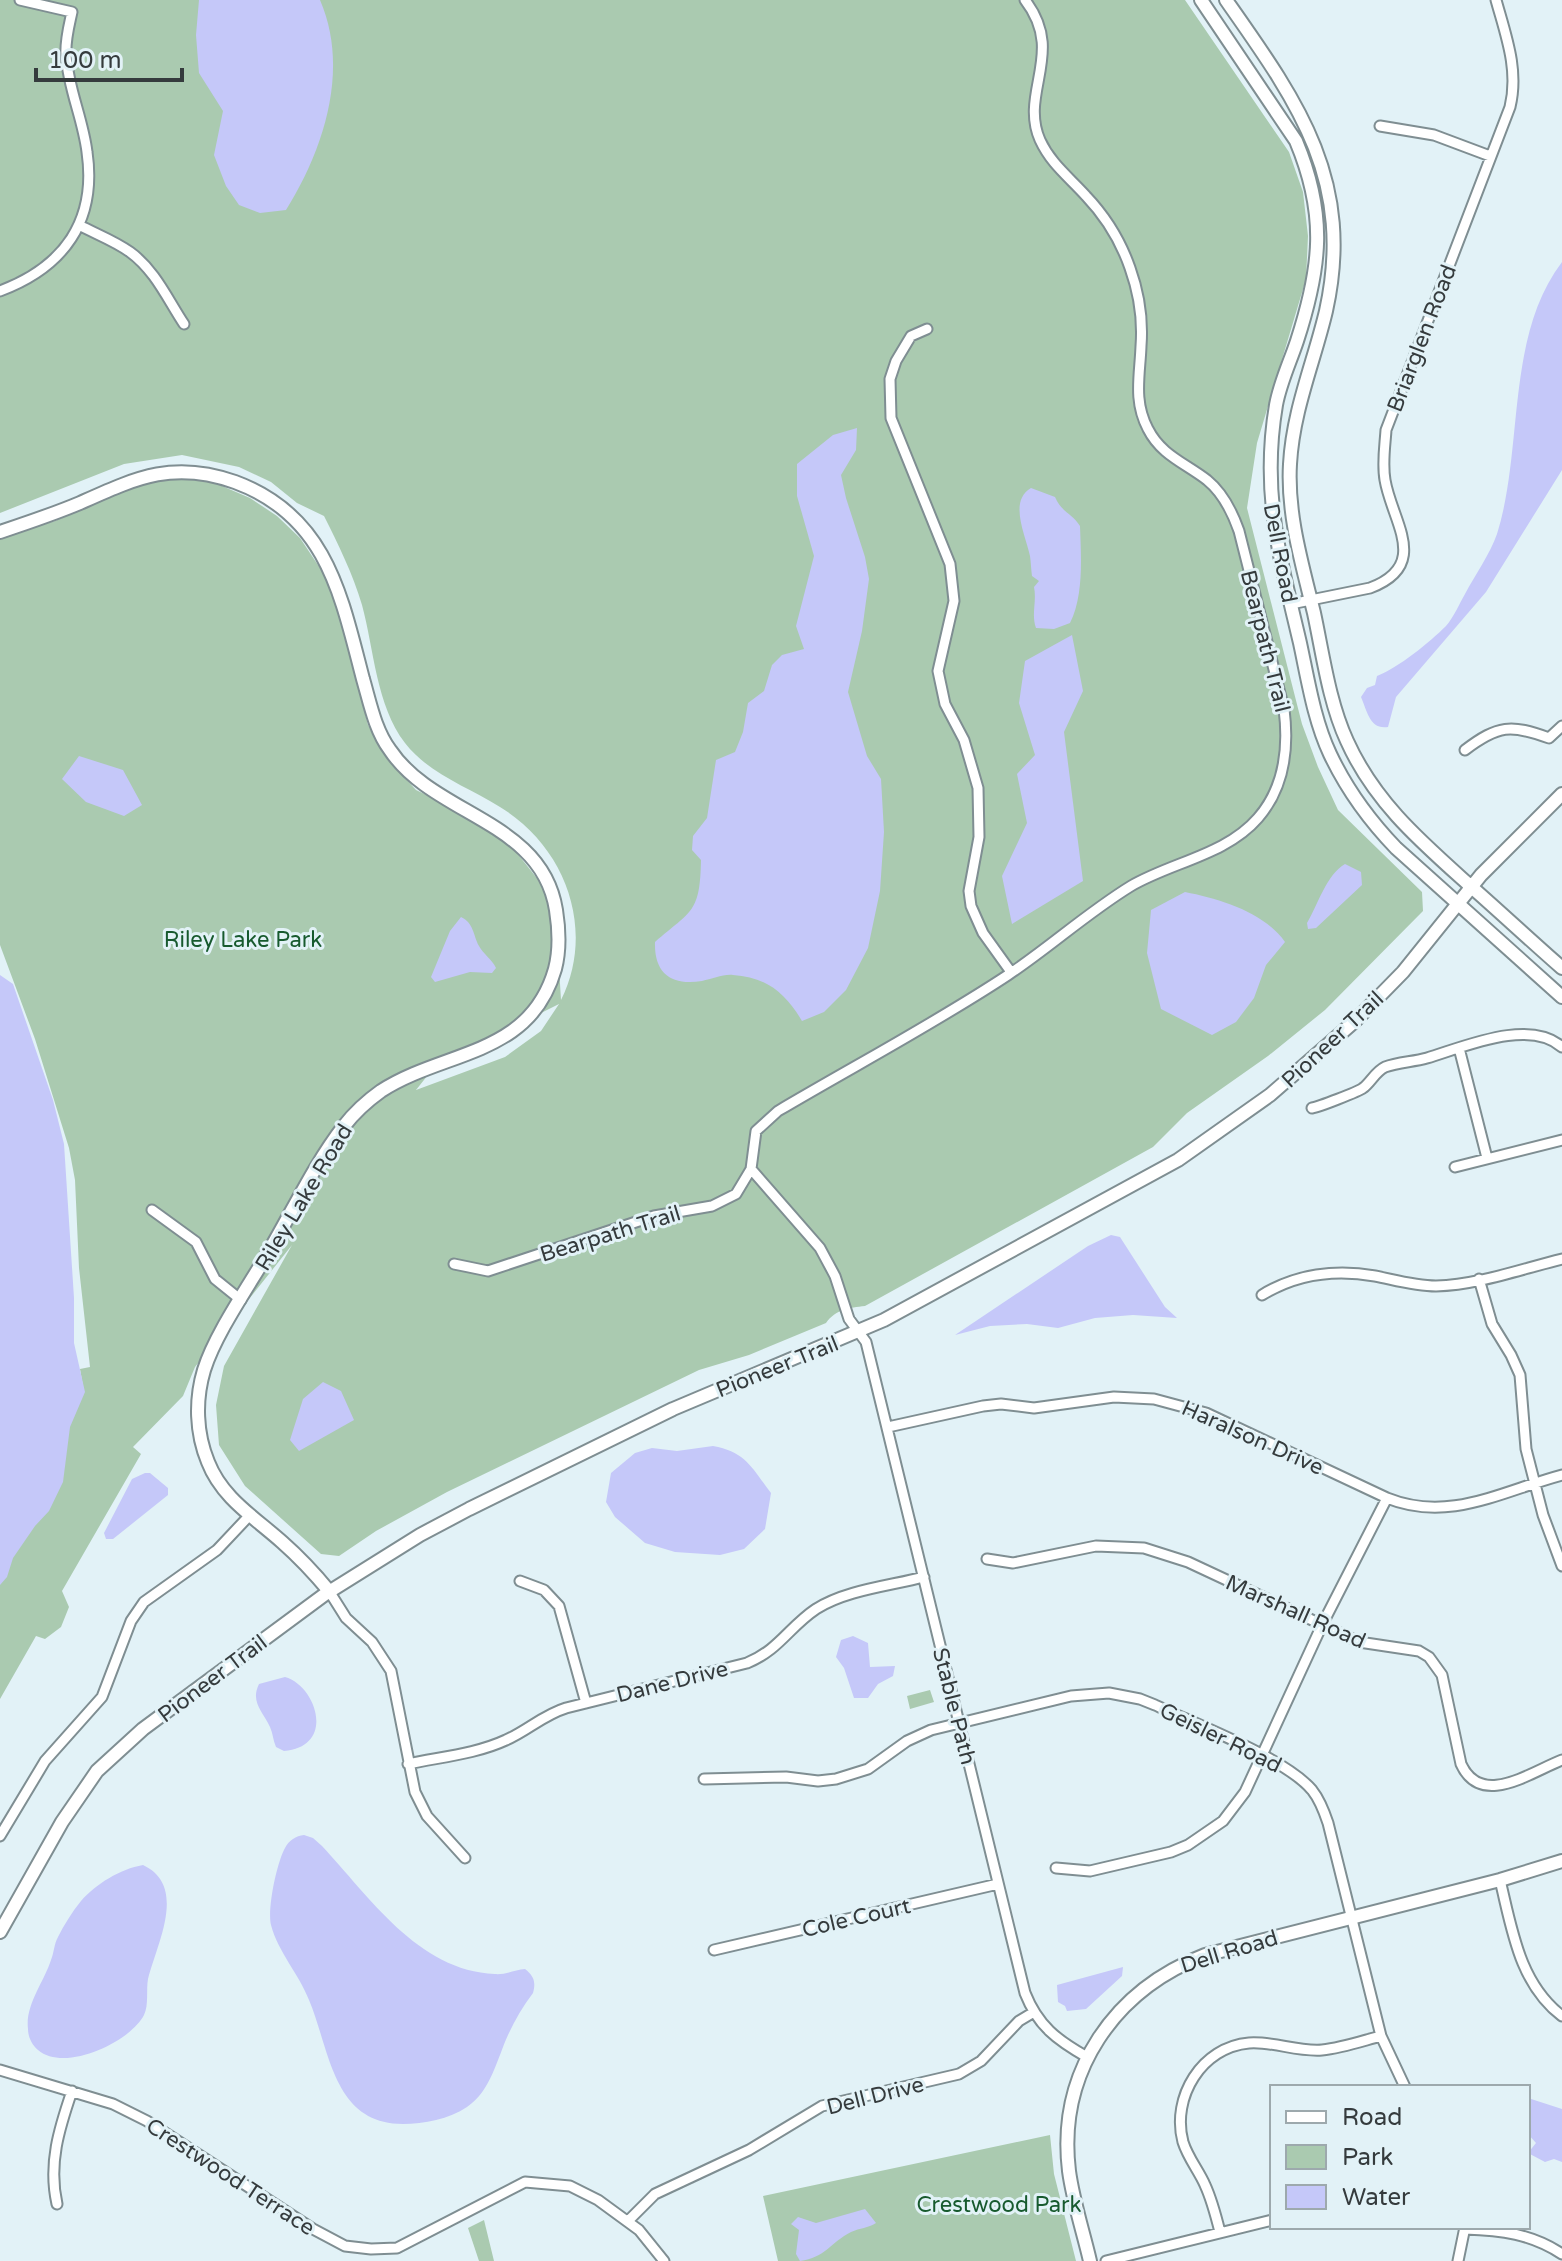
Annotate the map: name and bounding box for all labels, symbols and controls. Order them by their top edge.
scale bar [36,32,182,82]
text: 100 m [48,46,122,75]
street label: Briarglen Road [1382,261,1462,416]
street label: Dell Road [1258,501,1302,605]
street label: Bearpath Trail [1235,567,1295,715]
park label: Riley Lake Park [164,927,322,953]
street label: Pioneer Trail [1276,986,1389,1093]
street label: Riley Lake Road [250,1119,358,1276]
street label: Bearpath Trail [537,1200,684,1268]
street label: Pioneer Trail [712,1331,842,1403]
street label: Haralson Drive [1178,1395,1328,1481]
street label: Marshall Road [1222,1569,1370,1654]
street label: Pioneer Trail [153,1629,272,1728]
street label: Stable Path [927,1645,981,1767]
street label: Dane Drive [614,1656,731,1708]
street label: Geisler Road [1155,1697,1286,1779]
street label: Cole Court [799,1893,913,1943]
street label: Dell Road [1177,1925,1281,1979]
street label: Dell Drive [824,2071,927,2121]
legend [1270,2085,1530,2229]
text: Road [1342,2103,1402,2132]
street label: Crestwood Terrace [141,2113,320,2241]
text: Park [1342,2143,1393,2172]
text: Water [1342,2183,1411,2212]
park label: Crestwood Park [916,2192,1082,2218]

